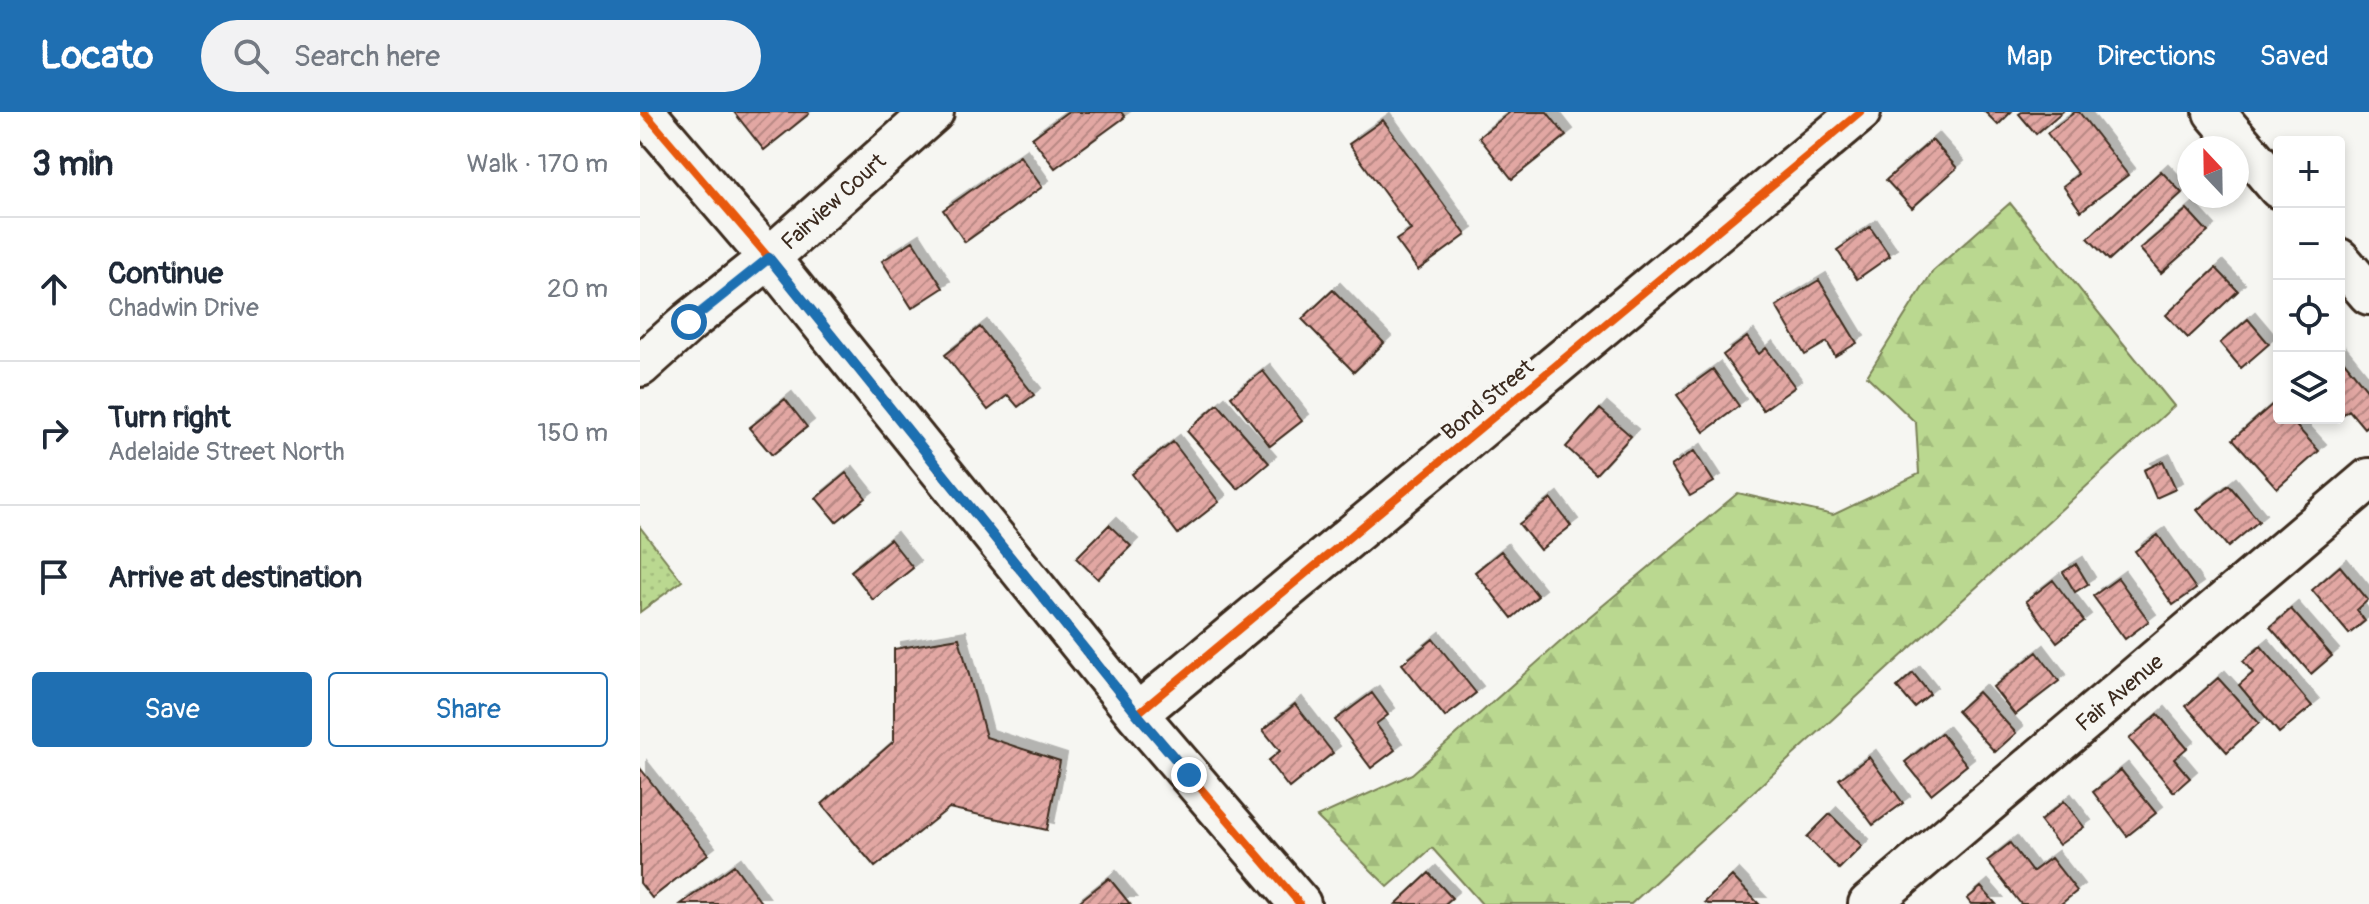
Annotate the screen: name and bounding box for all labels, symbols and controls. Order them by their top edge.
search box [201,20,761,92]
text: Locato [40,32,153,80]
icon: search [229,34,273,78]
text: Search here [293,38,440,75]
text: Map [2006,39,2053,74]
text: Directions [2097,39,2216,74]
text: Saved [2260,39,2329,74]
north arrow [2177,136,2249,208]
map controls [2273,136,2345,424]
button: + [2273,136,2345,208]
text: 3 min [32,143,114,186]
street label: Fairview Court [775,147,892,256]
text: Walk · 170 m [467,148,608,180]
button: − [2273,208,2345,280]
text: Continue [108,255,223,292]
icon: ahead [32,267,76,311]
text: 20 m [547,273,608,305]
button: locate [2273,280,2345,352]
text: Chadwin Drive [108,292,259,324]
route start [671,304,707,340]
button: layers [2273,352,2345,424]
street label: Bond Street [1436,353,1540,446]
text: Turn right [108,399,231,436]
icon: right [32,411,76,455]
text: 150 m [537,417,608,449]
text: Adelaide Street North [108,436,345,468]
icon: arrive [32,555,76,599]
text: Arrive at destination [108,559,362,596]
street label: Fair Avenue [2070,648,2169,738]
button: Save [32,672,312,747]
button: Share [328,672,608,747]
route end [1171,757,1207,793]

